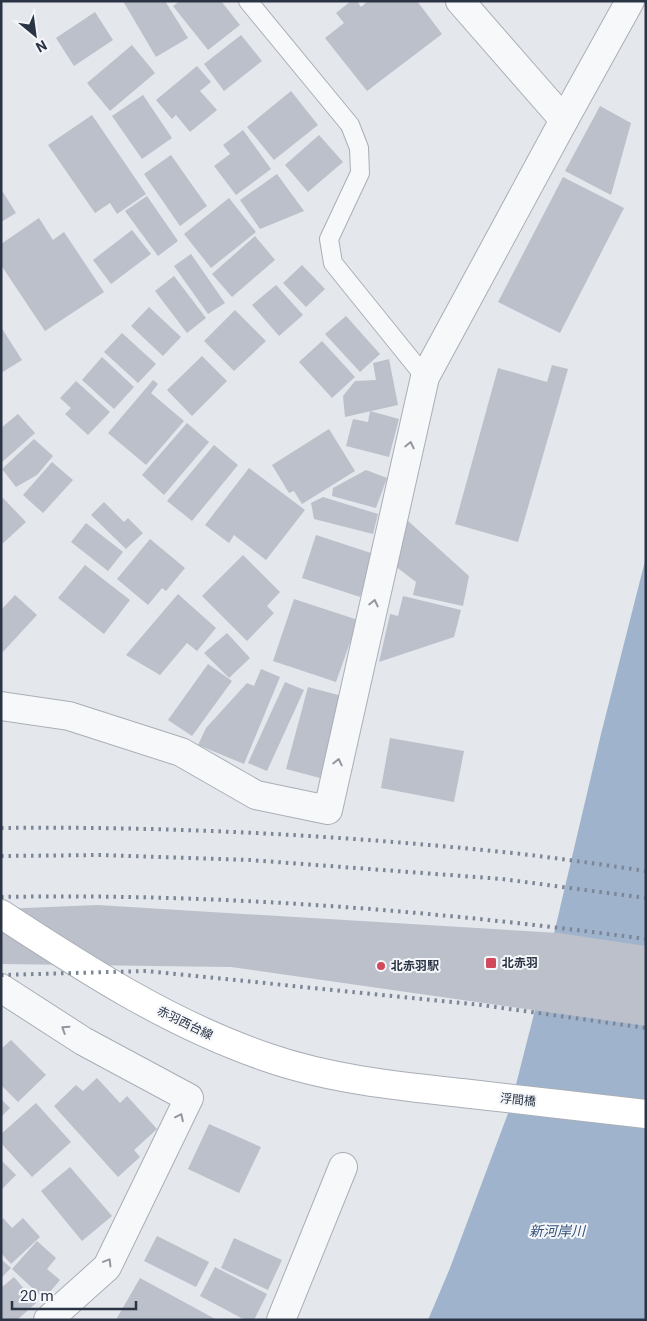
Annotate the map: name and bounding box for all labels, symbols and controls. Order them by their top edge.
north arrow [10,10,60,60]
text: N [33,37,50,56]
one-way arrow [404,440,415,449]
one-way arrow [368,599,379,608]
one-way arrow [332,758,343,766]
marker: 北赤羽 [484,956,498,970]
place label: 北赤羽 [502,956,538,970]
place label: 北赤羽駅 [391,959,439,973]
marker: 北赤羽駅 [375,960,387,972]
street label: 赤羽西台線 [155,1004,215,1042]
one-way arrow [61,1026,71,1035]
street label: 浮間橋 [499,1091,537,1109]
one-way arrow [174,1113,184,1122]
water label: 新河岸川 [529,1223,587,1239]
one-way arrow [102,1259,112,1268]
scale bar [12,1278,136,1310]
text: 20 m [20,1287,54,1305]

